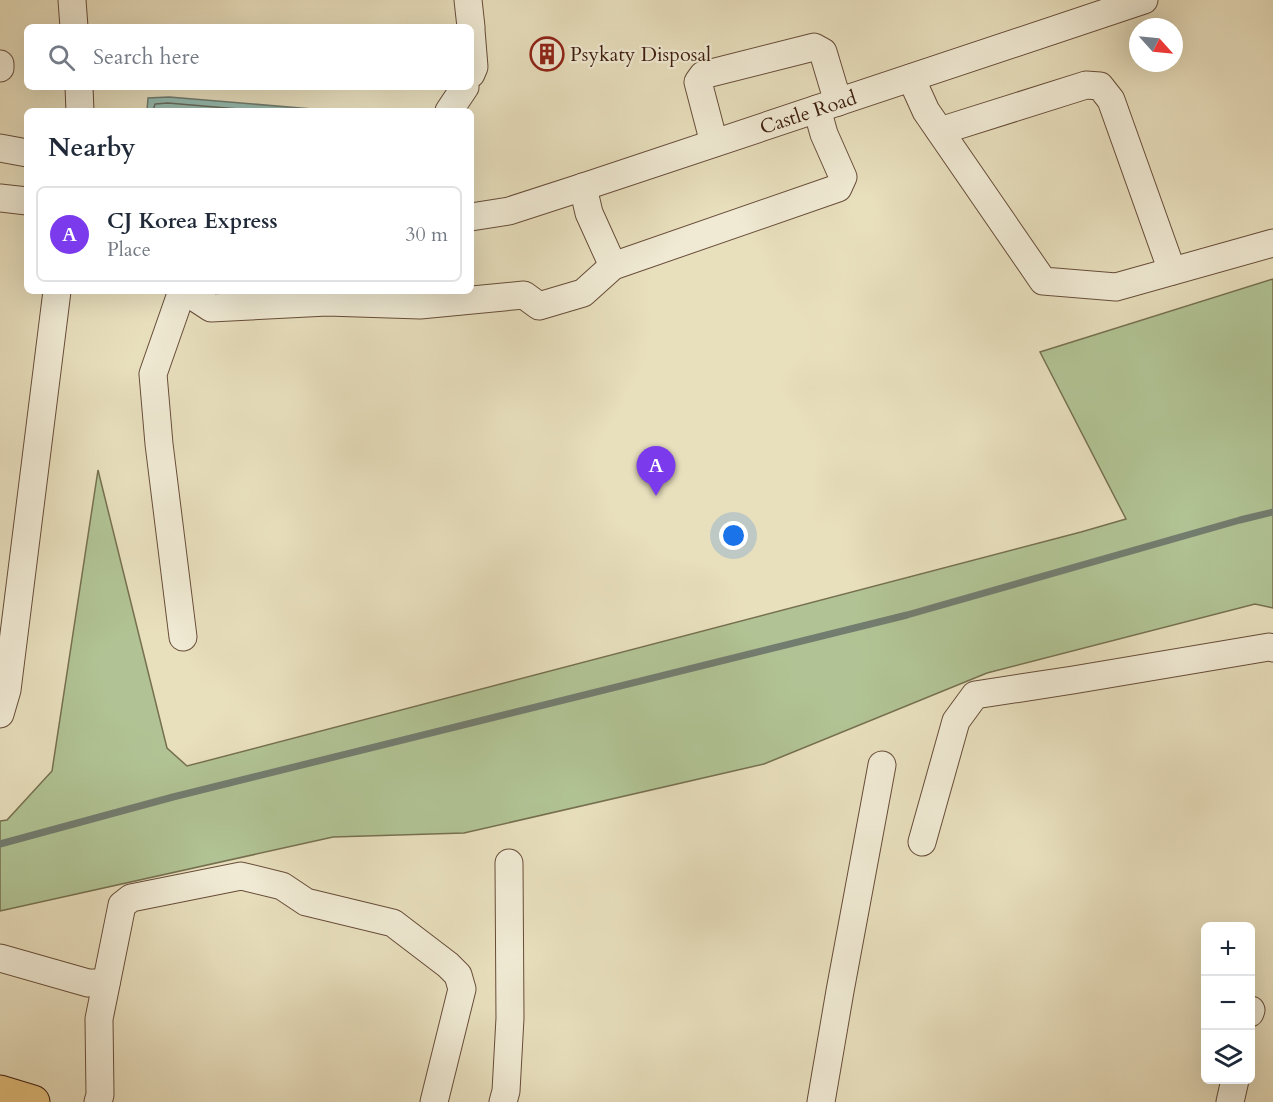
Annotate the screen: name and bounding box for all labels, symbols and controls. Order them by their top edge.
north arrow [1129,18,1183,72]
search box [24,24,474,90]
building icon: Psykaty Disposal [529,36,565,72]
icon: search [45,41,78,74]
place label: Psykaty Disposal [570,41,711,68]
text: Search here [93,42,200,72]
street label: Castle Road [756,84,860,141]
text: Nearby [48,130,136,165]
text: CJ Korea Express [107,206,278,236]
text: A [62,221,77,248]
text: 30 m [405,221,448,248]
text: Place [107,236,151,263]
pin: A [636,446,676,496]
your location [719,521,748,550]
map controls [1201,922,1255,1084]
button: + [1201,922,1255,976]
button: − [1201,976,1255,1030]
button: layers [1201,1030,1255,1084]

